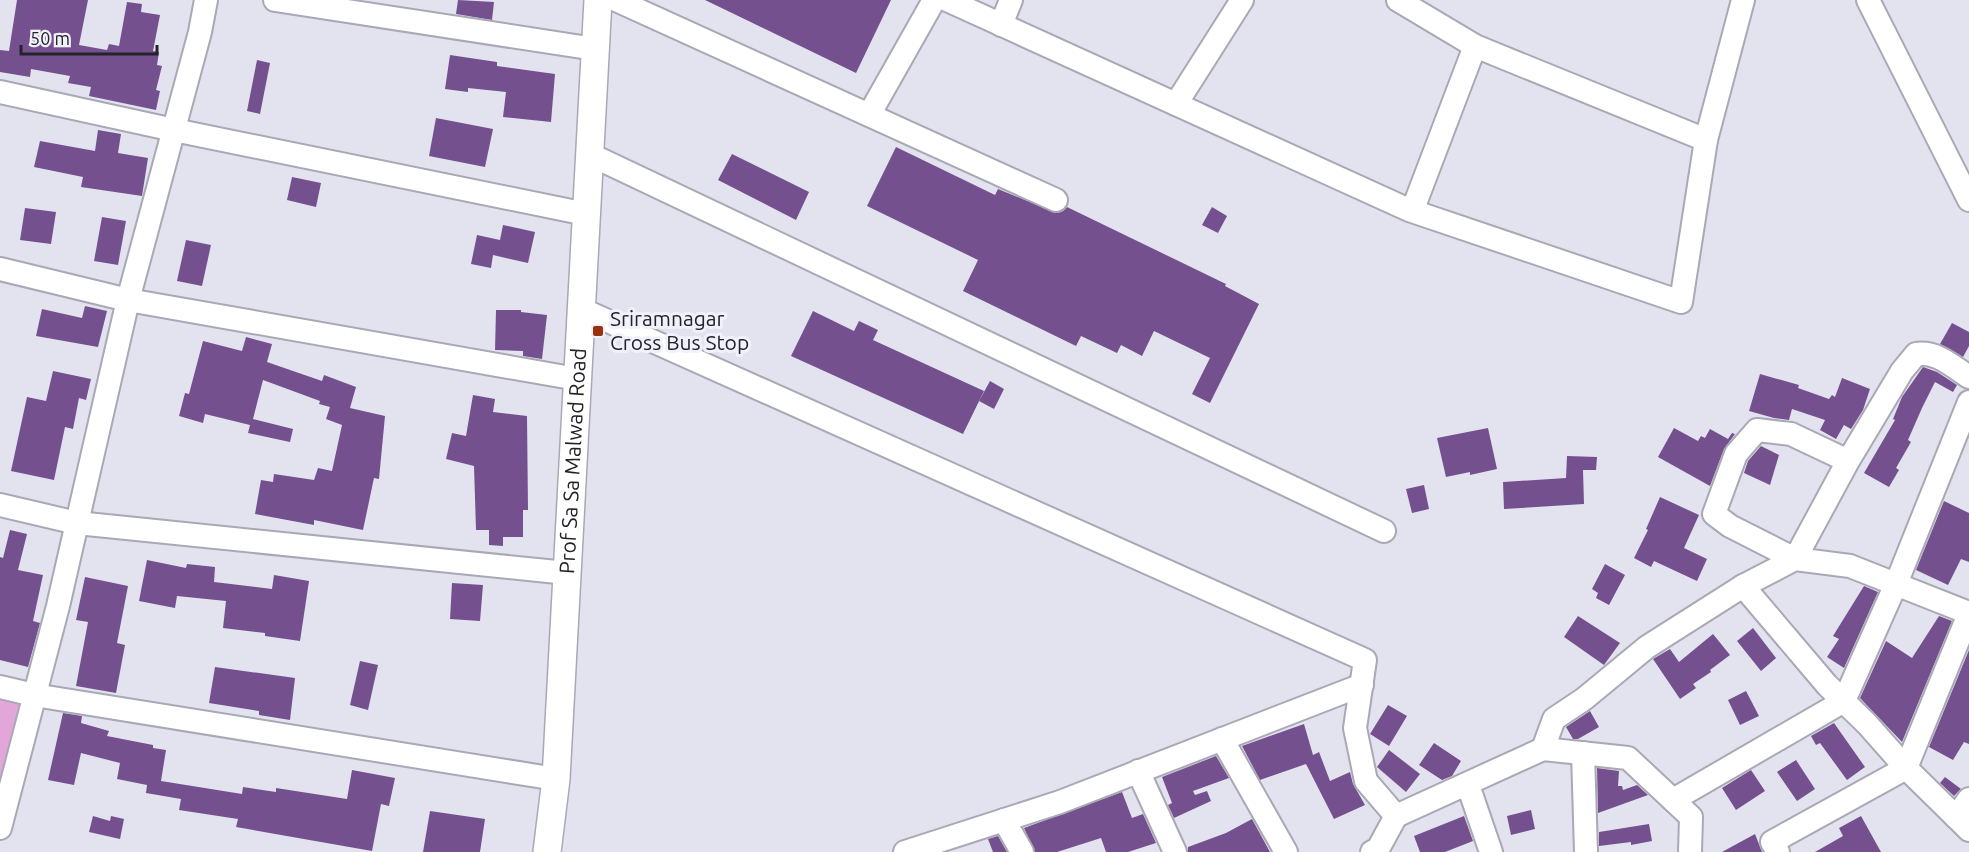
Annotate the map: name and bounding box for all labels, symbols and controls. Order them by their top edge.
scale bar [21,18,158,56]
text: 50 m [30,28,70,48]
place label: Sriramnagar Cross Bus Stop [610,306,749,354]
marker: Sriramnagar Cross Bus Stop [591,324,605,338]
street label: Prof Sa Sa Malwad Road [554,347,590,574]

